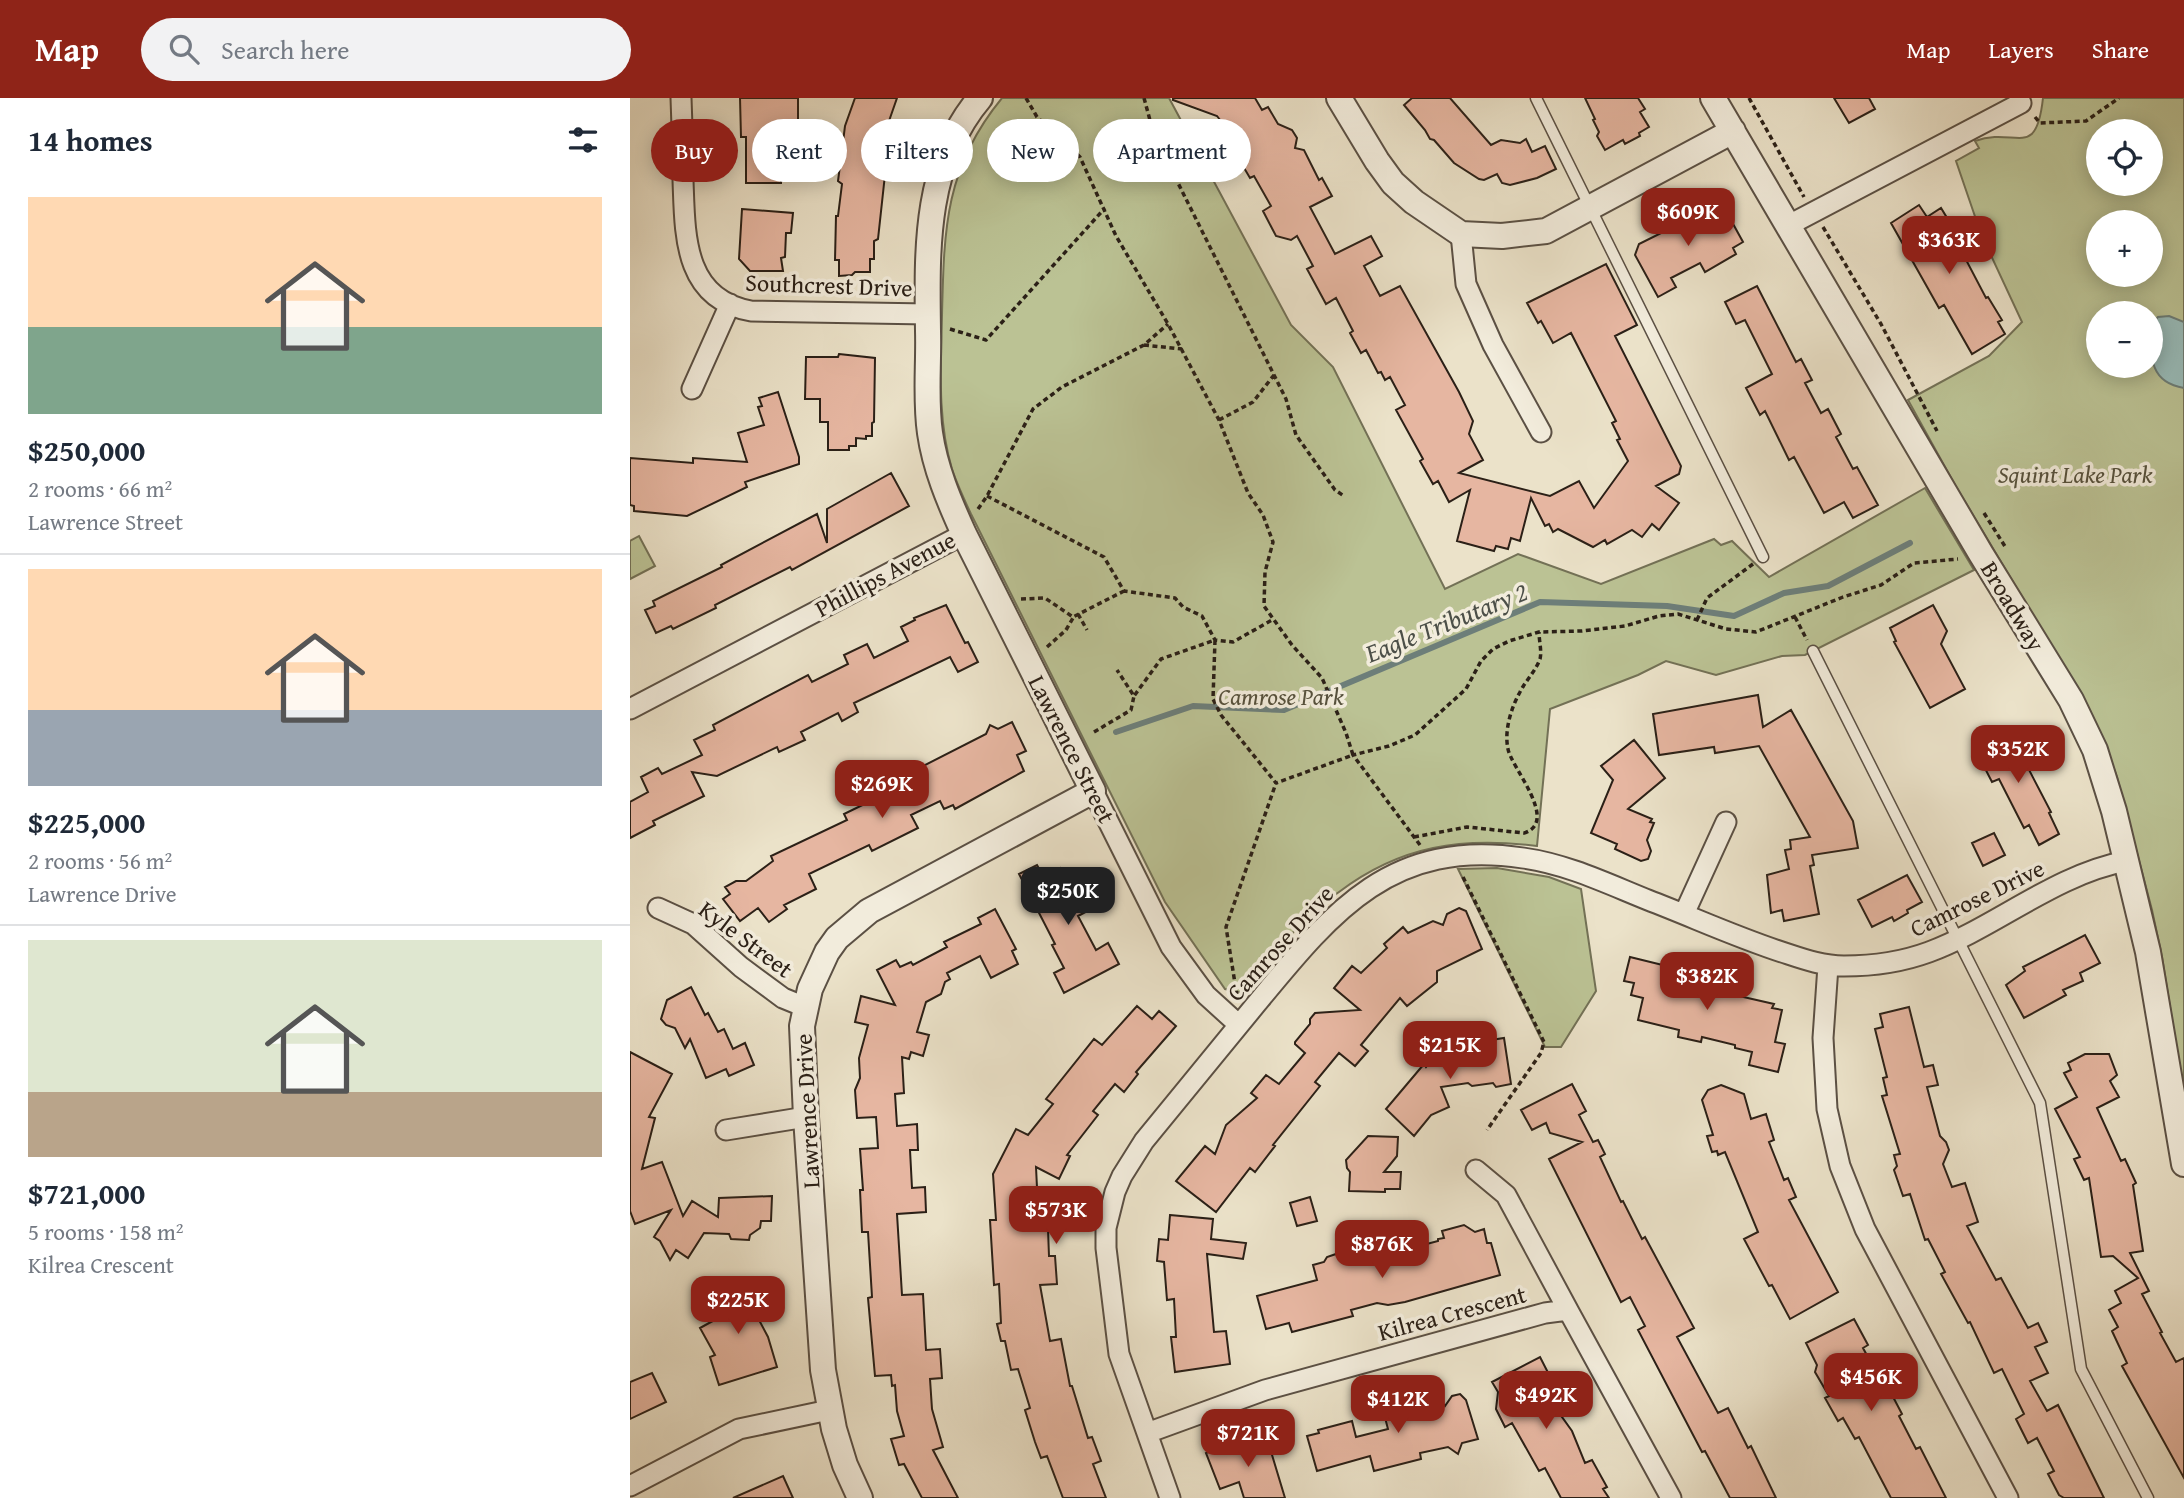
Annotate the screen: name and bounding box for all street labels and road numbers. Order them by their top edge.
street label: Southcrest Drive [745,265,913,305]
street label: Phillips Avenue [808,522,962,626]
street label: Broadway [1972,554,2054,658]
street label: Lawrence Street [1020,669,1125,830]
street label: Camrose Drive [1904,850,2050,946]
street label: Camrose Drive [1218,877,1342,1009]
street label: Kyle Street [691,892,801,986]
street label: Lawrence Drive [785,1033,829,1189]
street label: Kilrea Crescent [1374,1276,1531,1350]

